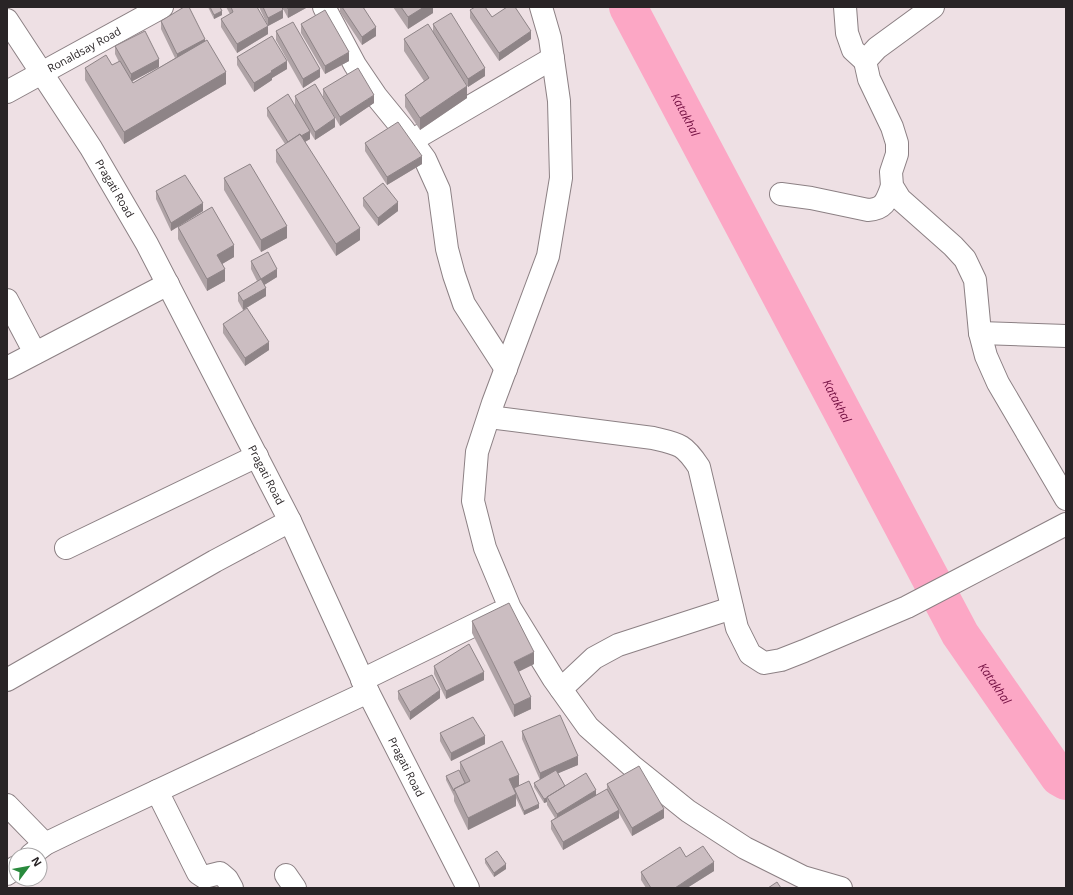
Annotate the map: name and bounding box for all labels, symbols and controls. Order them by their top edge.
street label: Ronaldsay Road [44,23,123,76]
water label: Katakhal [667,90,704,140]
street label: Pragati Road [92,156,138,220]
water label: Katakhal [819,376,856,426]
street label: Pragati Road [245,442,288,507]
water label: Katakhal [975,659,1016,708]
street label: Pragati Road [385,734,428,799]
north arrow [8,847,48,887]
text: N [28,854,46,869]

